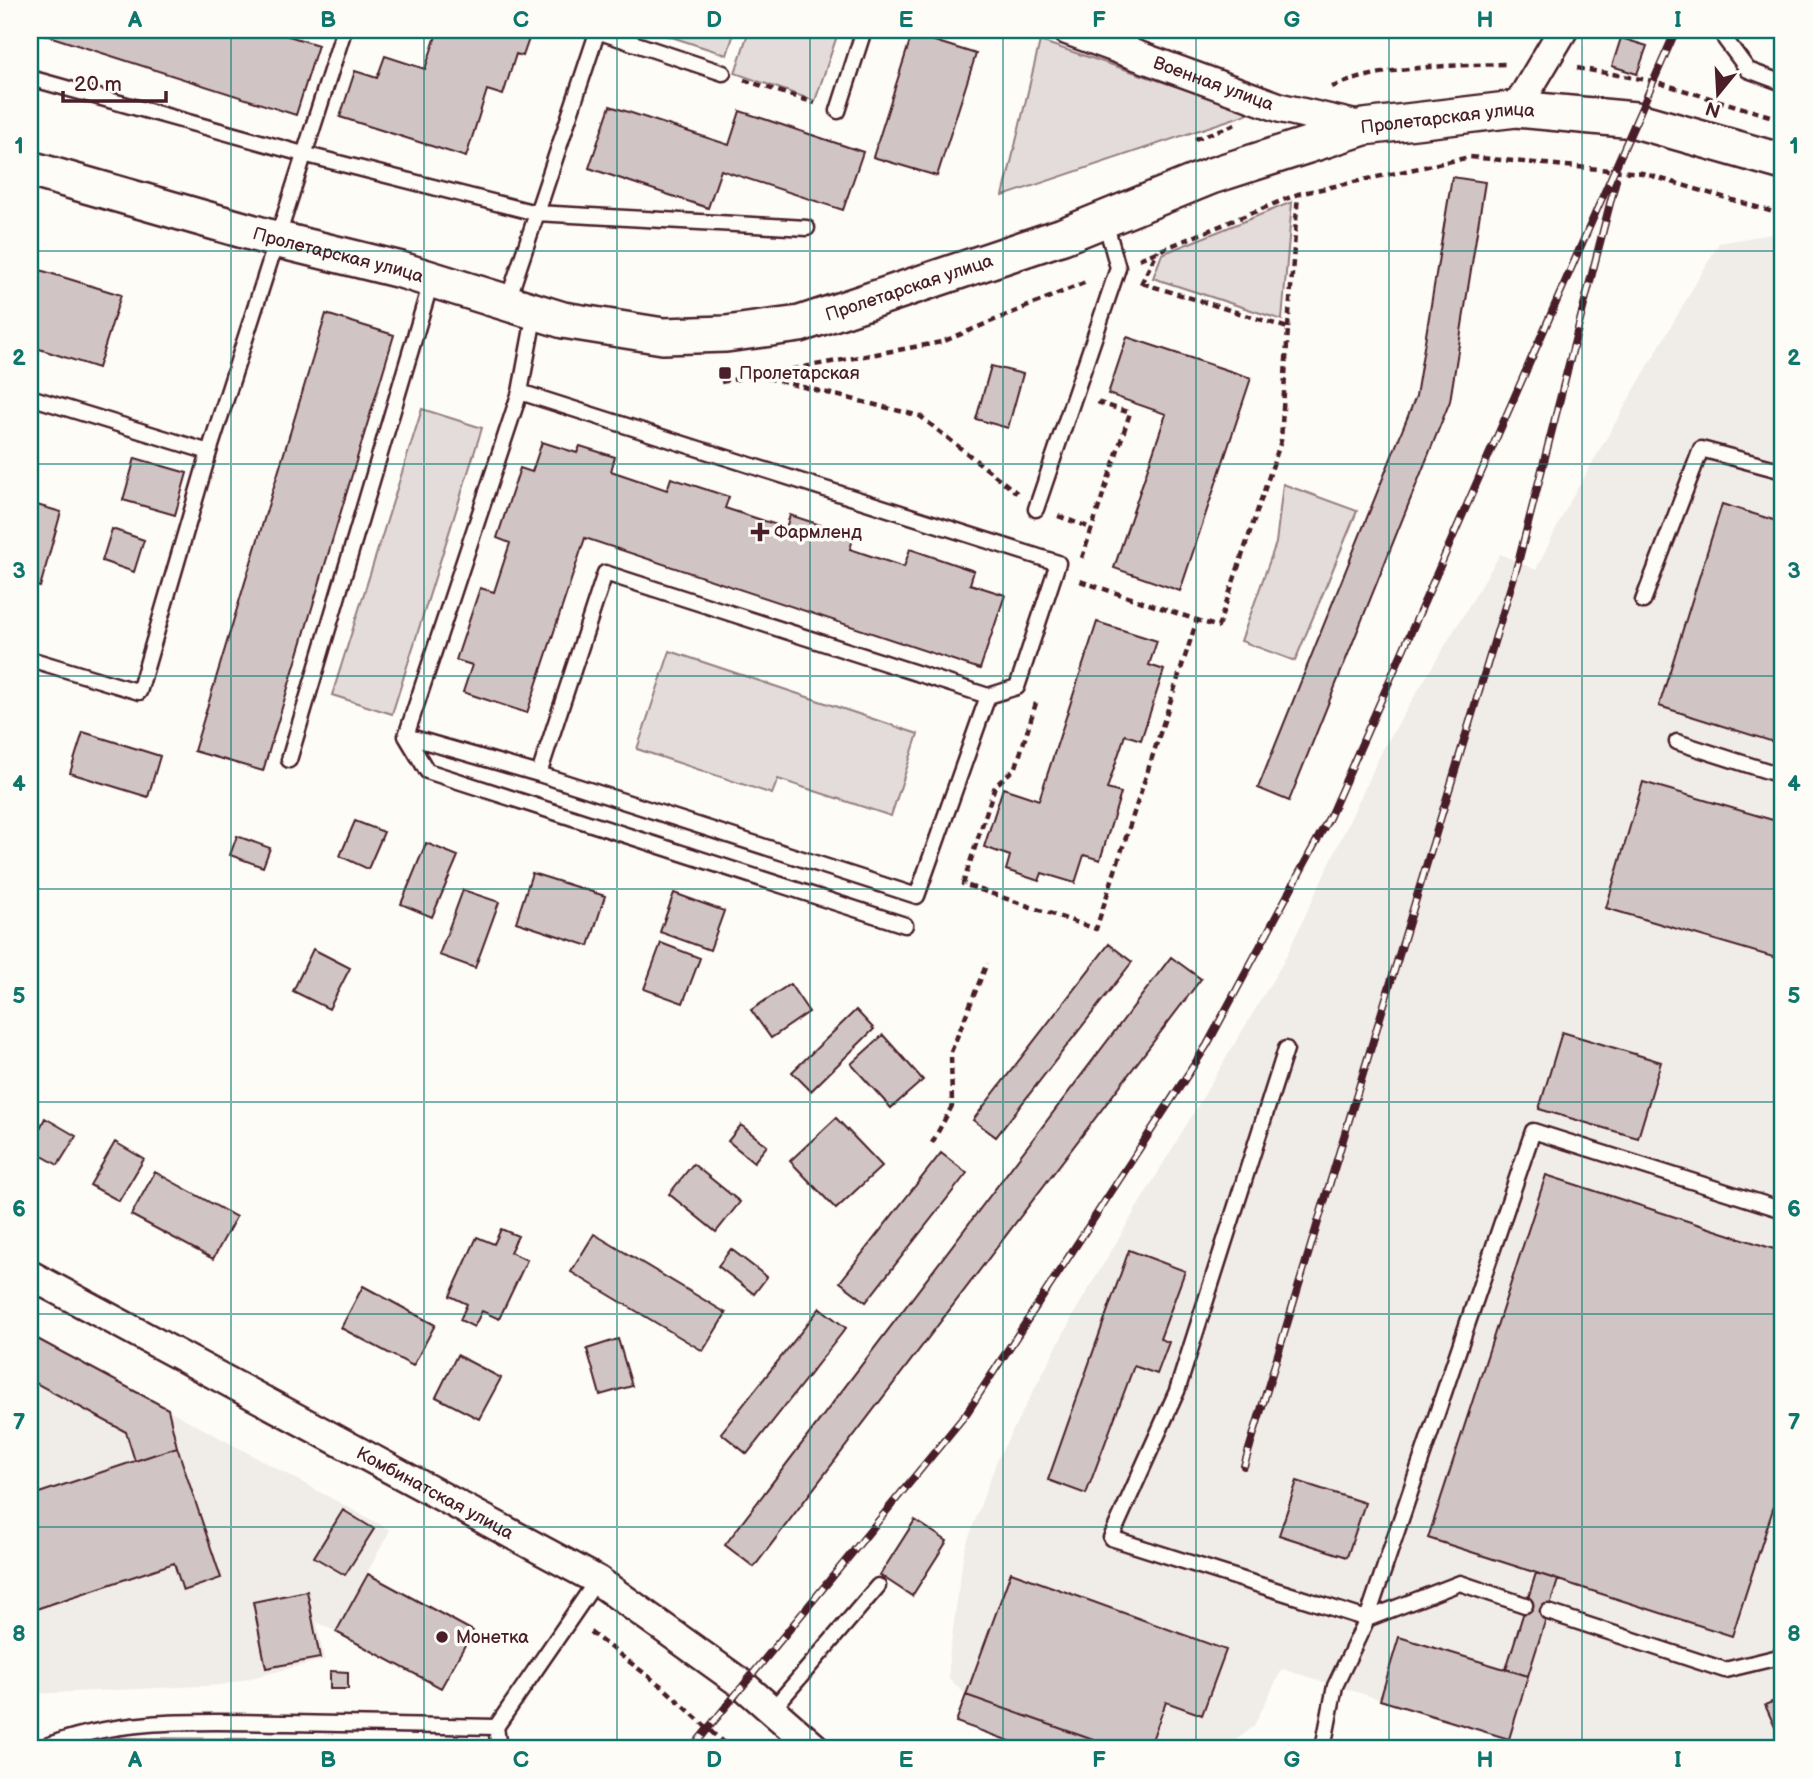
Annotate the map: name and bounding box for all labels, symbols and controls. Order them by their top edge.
text: A [127,6,143,34]
text: B [320,6,336,34]
text: C [513,6,529,34]
text: D [706,6,722,34]
text: E [899,6,914,34]
text: F [1092,6,1106,34]
text: G [1284,6,1301,34]
text: H [1476,6,1494,34]
text: I [1674,6,1682,34]
street label: Военная улица [1150,52,1277,115]
scale bar [63,60,166,104]
north arrow [1684,60,1754,130]
text: 20 m [74,72,122,97]
text: N [1703,96,1724,122]
street label: Пролетарская улица [1359,98,1536,138]
text: 1 [14,132,24,160]
text: 1 [1789,132,1799,160]
street label: Пролетарская улица [250,223,427,287]
street label: Пролетарская улица [822,250,996,325]
text: 2 [12,344,26,372]
text: 2 [1787,344,1801,372]
place label: Пролетарская [739,363,860,384]
marker: Пролетарская [717,365,733,381]
place label: Фармленд [774,522,862,543]
marker: Фармленд [752,524,768,540]
text: 3 [12,557,26,585]
text: 3 [1787,557,1801,585]
text: 4 [12,770,26,798]
text: 4 [1787,770,1801,798]
text: 5 [12,982,26,1010]
text: 5 [1787,982,1801,1010]
text: 6 [12,1195,26,1223]
text: 6 [1787,1195,1801,1223]
text: 7 [13,1408,26,1436]
text: 7 [1788,1408,1801,1436]
street label: Комбинатская улица [353,1442,518,1544]
text: 8 [12,1620,26,1648]
text: 8 [1787,1620,1801,1648]
place label: Монетка [456,1627,529,1648]
marker: Монетка [434,1629,450,1645]
text: A [127,1746,143,1774]
text: B [320,1746,336,1774]
text: C [513,1746,529,1774]
text: D [706,1746,722,1774]
text: E [899,1746,914,1774]
text: F [1092,1746,1106,1774]
text: G [1284,1746,1301,1774]
text: H [1476,1746,1494,1774]
text: I [1674,1746,1682,1774]

